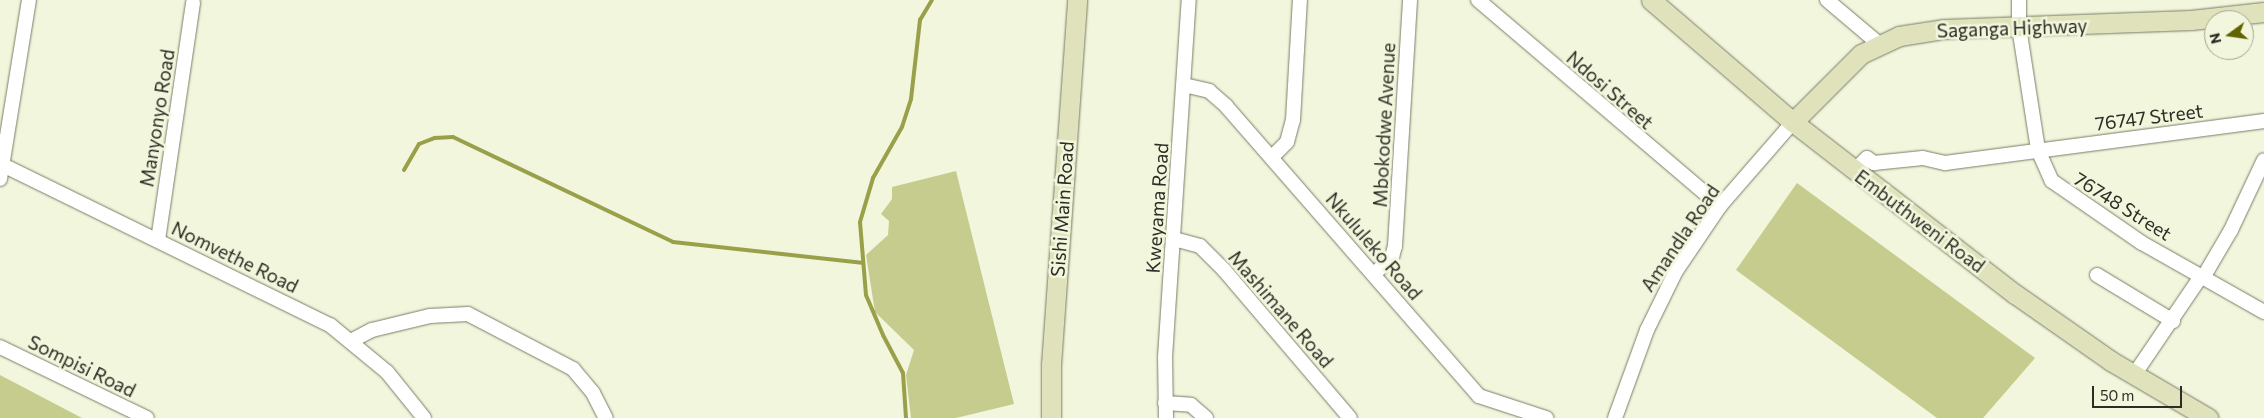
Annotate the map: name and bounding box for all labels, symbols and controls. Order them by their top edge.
north arrow [2204,10,2254,60]
street label: Saganga Highway [1936,14,2088,42]
text: N [2205,31,2224,46]
street label: Mbokodwe Avenue [1368,42,1400,208]
street label: Ndosi Street [1562,46,1658,134]
street label: Manyonyo Road [135,48,179,188]
street label: 76747 Street [2094,99,2204,135]
street label: Sishi Main Road [1046,140,1078,278]
street label: Kweyama Road [1141,142,1173,274]
street label: Embuthweni Road [1851,165,1989,277]
street label: 76748 Street [2070,167,2176,245]
street label: Amandla Road [1636,180,1724,296]
street label: Nkululeko Road [1321,188,1427,304]
street label: Nomvethe Road [168,216,302,298]
street label: Mashimane Road [1224,246,1338,372]
street label: Sompisi Road [25,330,139,402]
scale bar [2094,376,2184,408]
text: 50 m [2100,386,2134,404]

